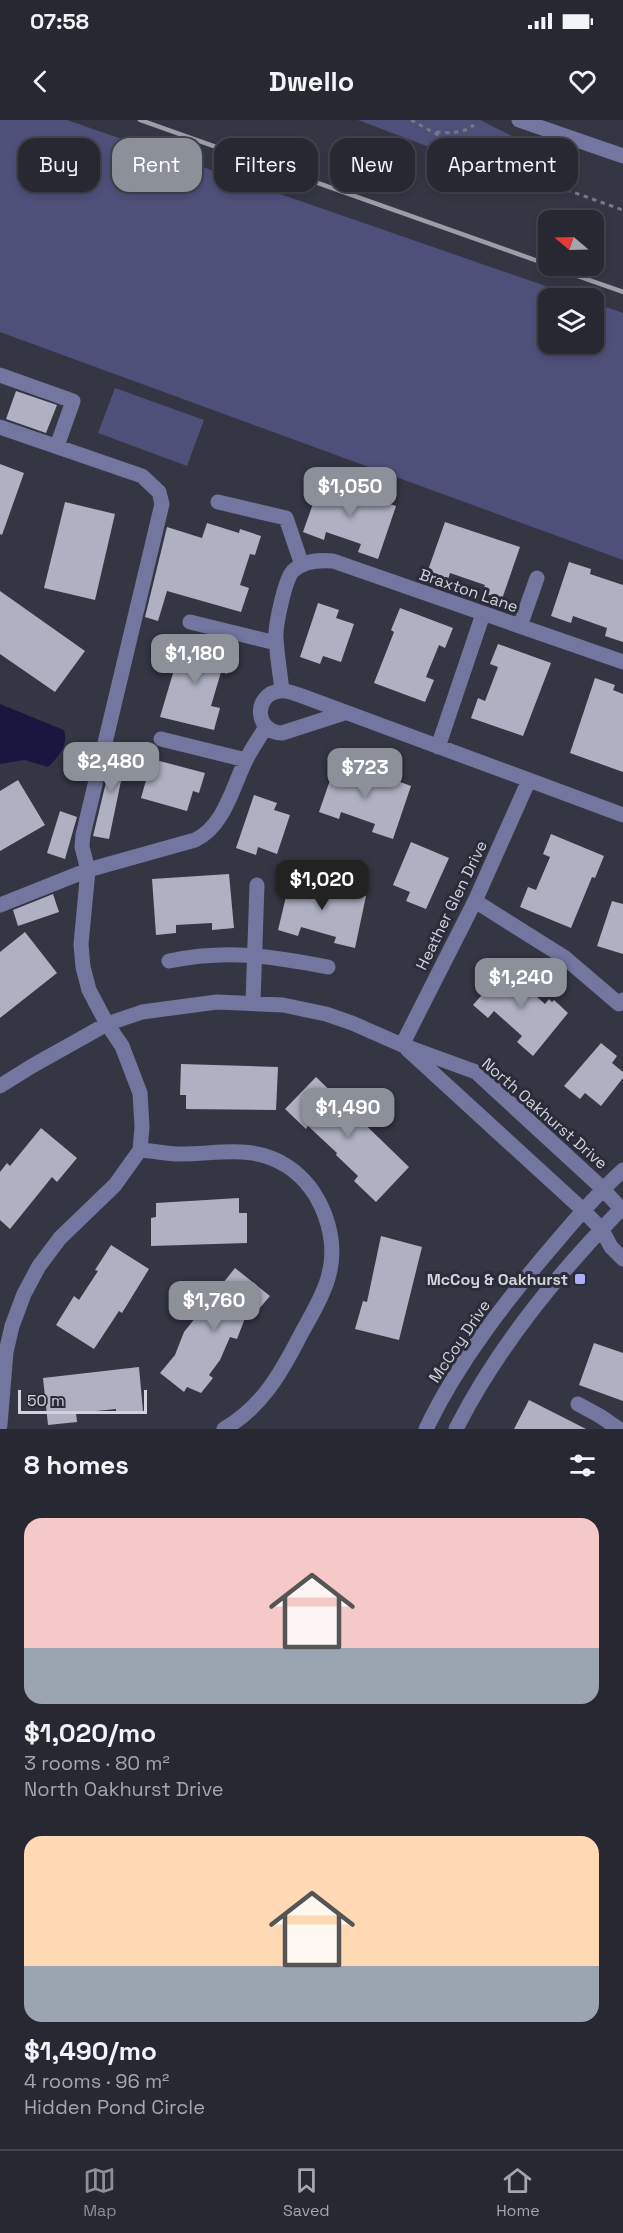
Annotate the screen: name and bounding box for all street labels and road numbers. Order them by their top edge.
street label: Braxton Lane [417,564,521,617]
street label: Heather Glen Drive [411,837,492,973]
street label: North Oakhurst Drive [478,1053,612,1174]
street label: McCoy Drive [424,1296,495,1387]

